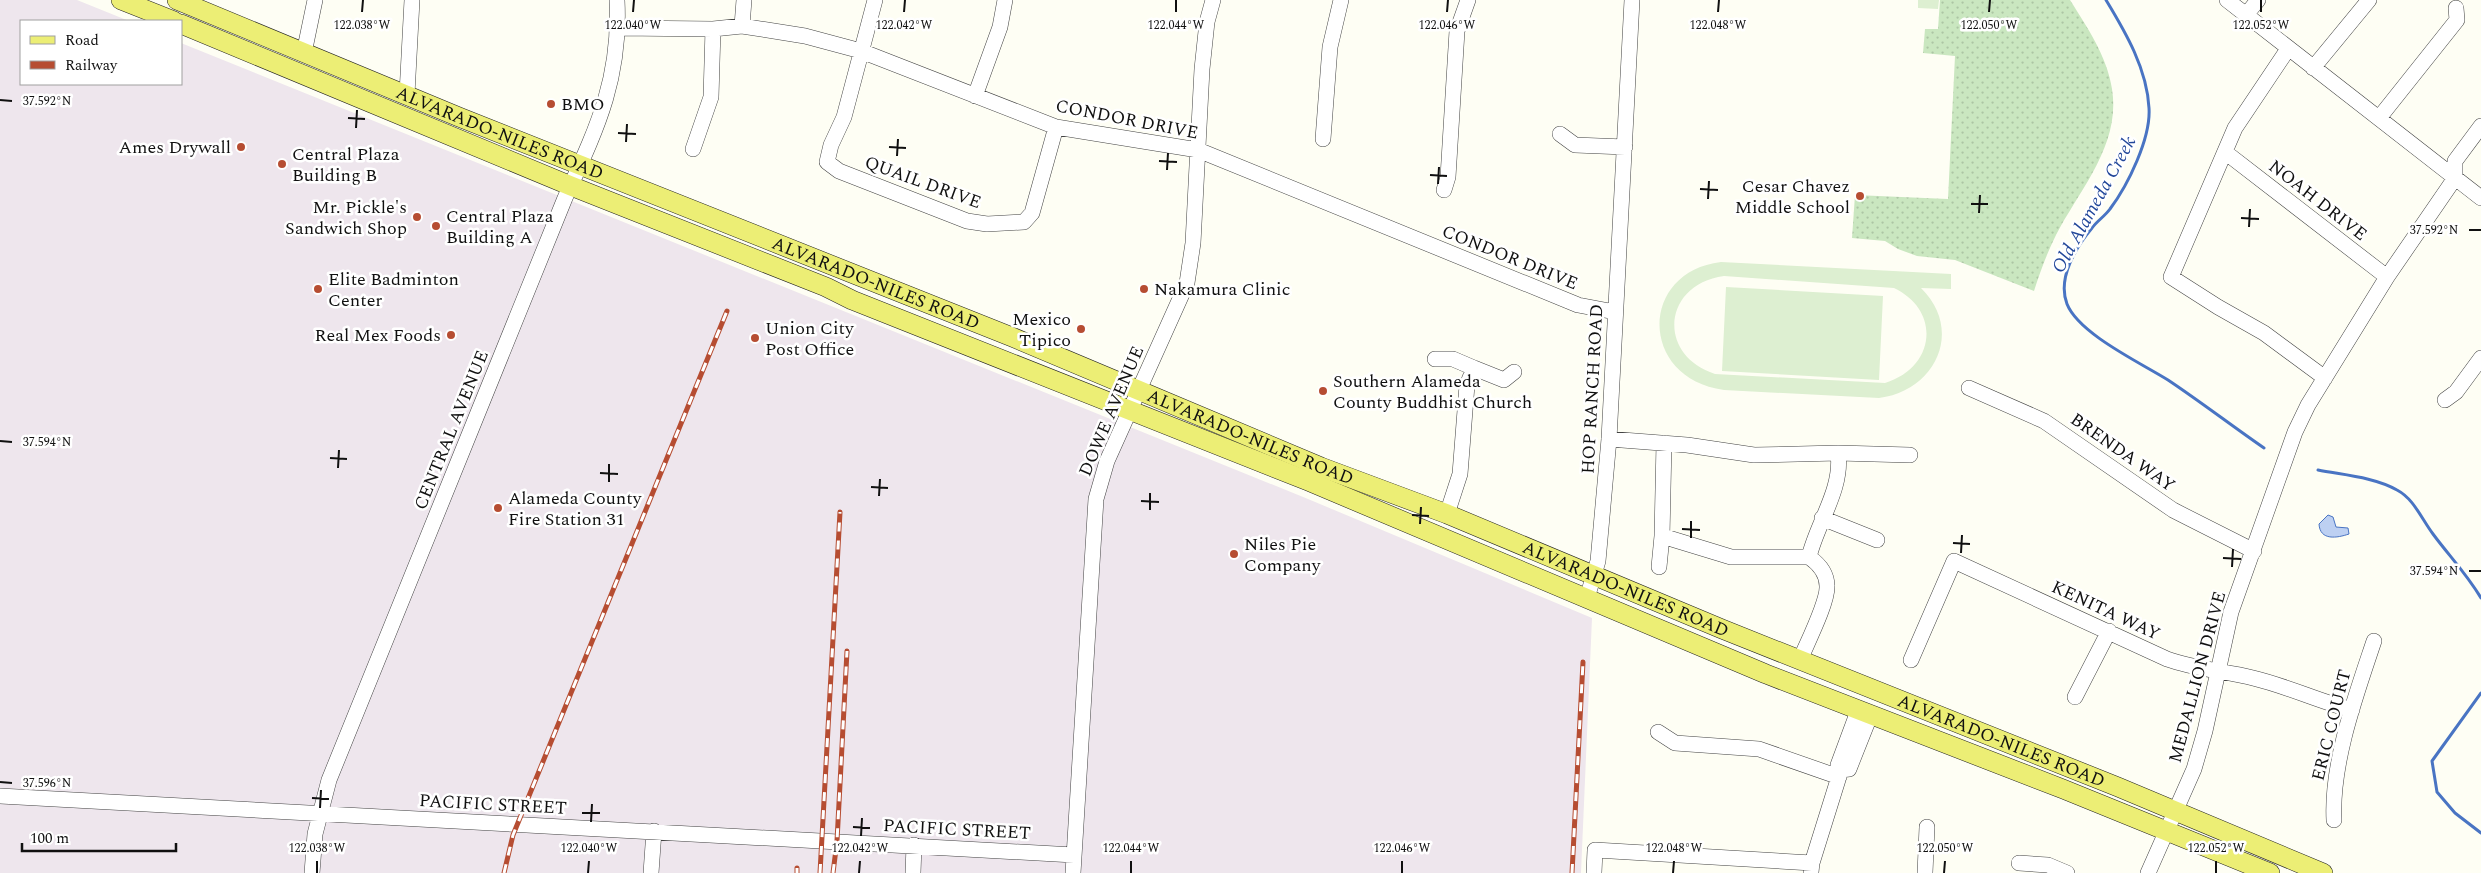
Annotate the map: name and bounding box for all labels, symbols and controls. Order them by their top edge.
text: 122.038°W [334,16,391,35]
text: 122.040°W [605,16,662,35]
text: 122.042°W [876,16,933,35]
text: 122.044°W [1148,16,1205,35]
text: 122.046°W [1419,16,1476,35]
text: 122.048°W [1690,16,1747,35]
text: 122.050°W [1961,16,2018,35]
text: 122.052°W [2233,16,2290,35]
legend [20,20,182,85]
text: Road [65,29,99,52]
text: Railway [65,54,118,77]
street label: ALVARADO-NILES ROAD [392,79,607,187]
place label: BMO [561,91,605,118]
text: 37.592°N [23,92,71,111]
street label: CONDOR DRIVE [1053,92,1201,147]
marker: BMO [545,98,557,110]
water label: Old Alameda Creek [2045,131,2144,279]
place label: Ames Drywall [118,134,231,161]
marker: Ames Drywall [235,141,247,153]
place label: Central Plaza Building B [292,141,400,189]
street label: QUAIL DRIVE [861,149,985,216]
street label: NOAH DRIVE [2263,153,2373,248]
marker: Central Plaza Building B [276,158,288,170]
place label: Cesar Chavez Middle School [1735,173,1850,221]
marker: Cesar Chavez Middle School [1854,190,1866,202]
place label: Mr. Pickle's Sandwich Shop [285,194,407,242]
place label: Central Plaza Building A [446,203,554,251]
marker: Mr. Pickle's Sandwich Shop [411,211,423,223]
street label: CONDOR DRIVE [1438,218,1582,297]
marker: Central Plaza Building A [430,220,442,232]
text: 37.592°N [2410,221,2458,240]
street label: ALVARADO-NILES ROAD [768,230,984,337]
place label: Elite Badminton Center [328,266,459,314]
place label: Nakamura Clinic [1154,276,1290,303]
marker: Elite Badminton Center [312,283,324,295]
marker: Nakamura Clinic [1138,283,1150,295]
street label: HOP RANCH ROAD [1575,303,1610,475]
place label: Mexico Tipico [1012,306,1071,354]
place label: Union City Post Office [765,315,855,363]
place label: Real Mex Foods [315,322,441,349]
marker: Mexico Tipico [1075,323,1087,335]
marker: Real Mex Foods [445,329,457,341]
marker: Union City Post Office [749,332,761,344]
street label: DOWE AVENUE [1072,342,1151,481]
street label: CENTRAL AVENUE [407,346,496,514]
place label: Southern Alameda County Buddhist Church [1333,368,1532,416]
street label: ALVARADO-NILES ROAD [1143,382,1358,492]
marker: Southern Alameda County Buddhist Church [1317,385,1329,397]
street label: BRENDA WAY [2065,406,2181,499]
text: 37.594°N [23,433,71,452]
place label: Alameda County Fire Station 31 [508,485,643,533]
marker: Alameda County Fire Station 31 [492,502,504,514]
place label: Niles Pie Company [1244,531,1322,579]
street label: ALVARADO-NILES ROAD [1518,534,1733,644]
marker: Niles Pie Company [1228,548,1240,560]
text: 37.594°N [2410,562,2458,581]
street label: KENITA WAY [2047,573,2165,648]
street label: MEDALLION DRIVE [2162,588,2233,766]
street label: ERIC COURT [2305,667,2358,784]
street label: ALVARADO-NILES ROAD [1893,687,2109,795]
text: 37.596°N [23,774,71,793]
street label: PACIFIC STREET [418,787,568,822]
street label: PACIFIC STREET [882,812,1032,847]
scale bar [22,820,176,852]
text: 100 m [30,827,69,850]
text: 122.038°W [289,839,346,858]
text: 122.040°W [561,839,618,858]
text: 122.042°W [832,839,889,858]
text: 122.044°W [1103,839,1160,858]
text: 122.046°W [1374,839,1431,858]
text: 122.048°W [1646,839,1703,858]
text: 122.050°W [1917,839,1974,858]
text: 122.052°W [2188,839,2245,858]

